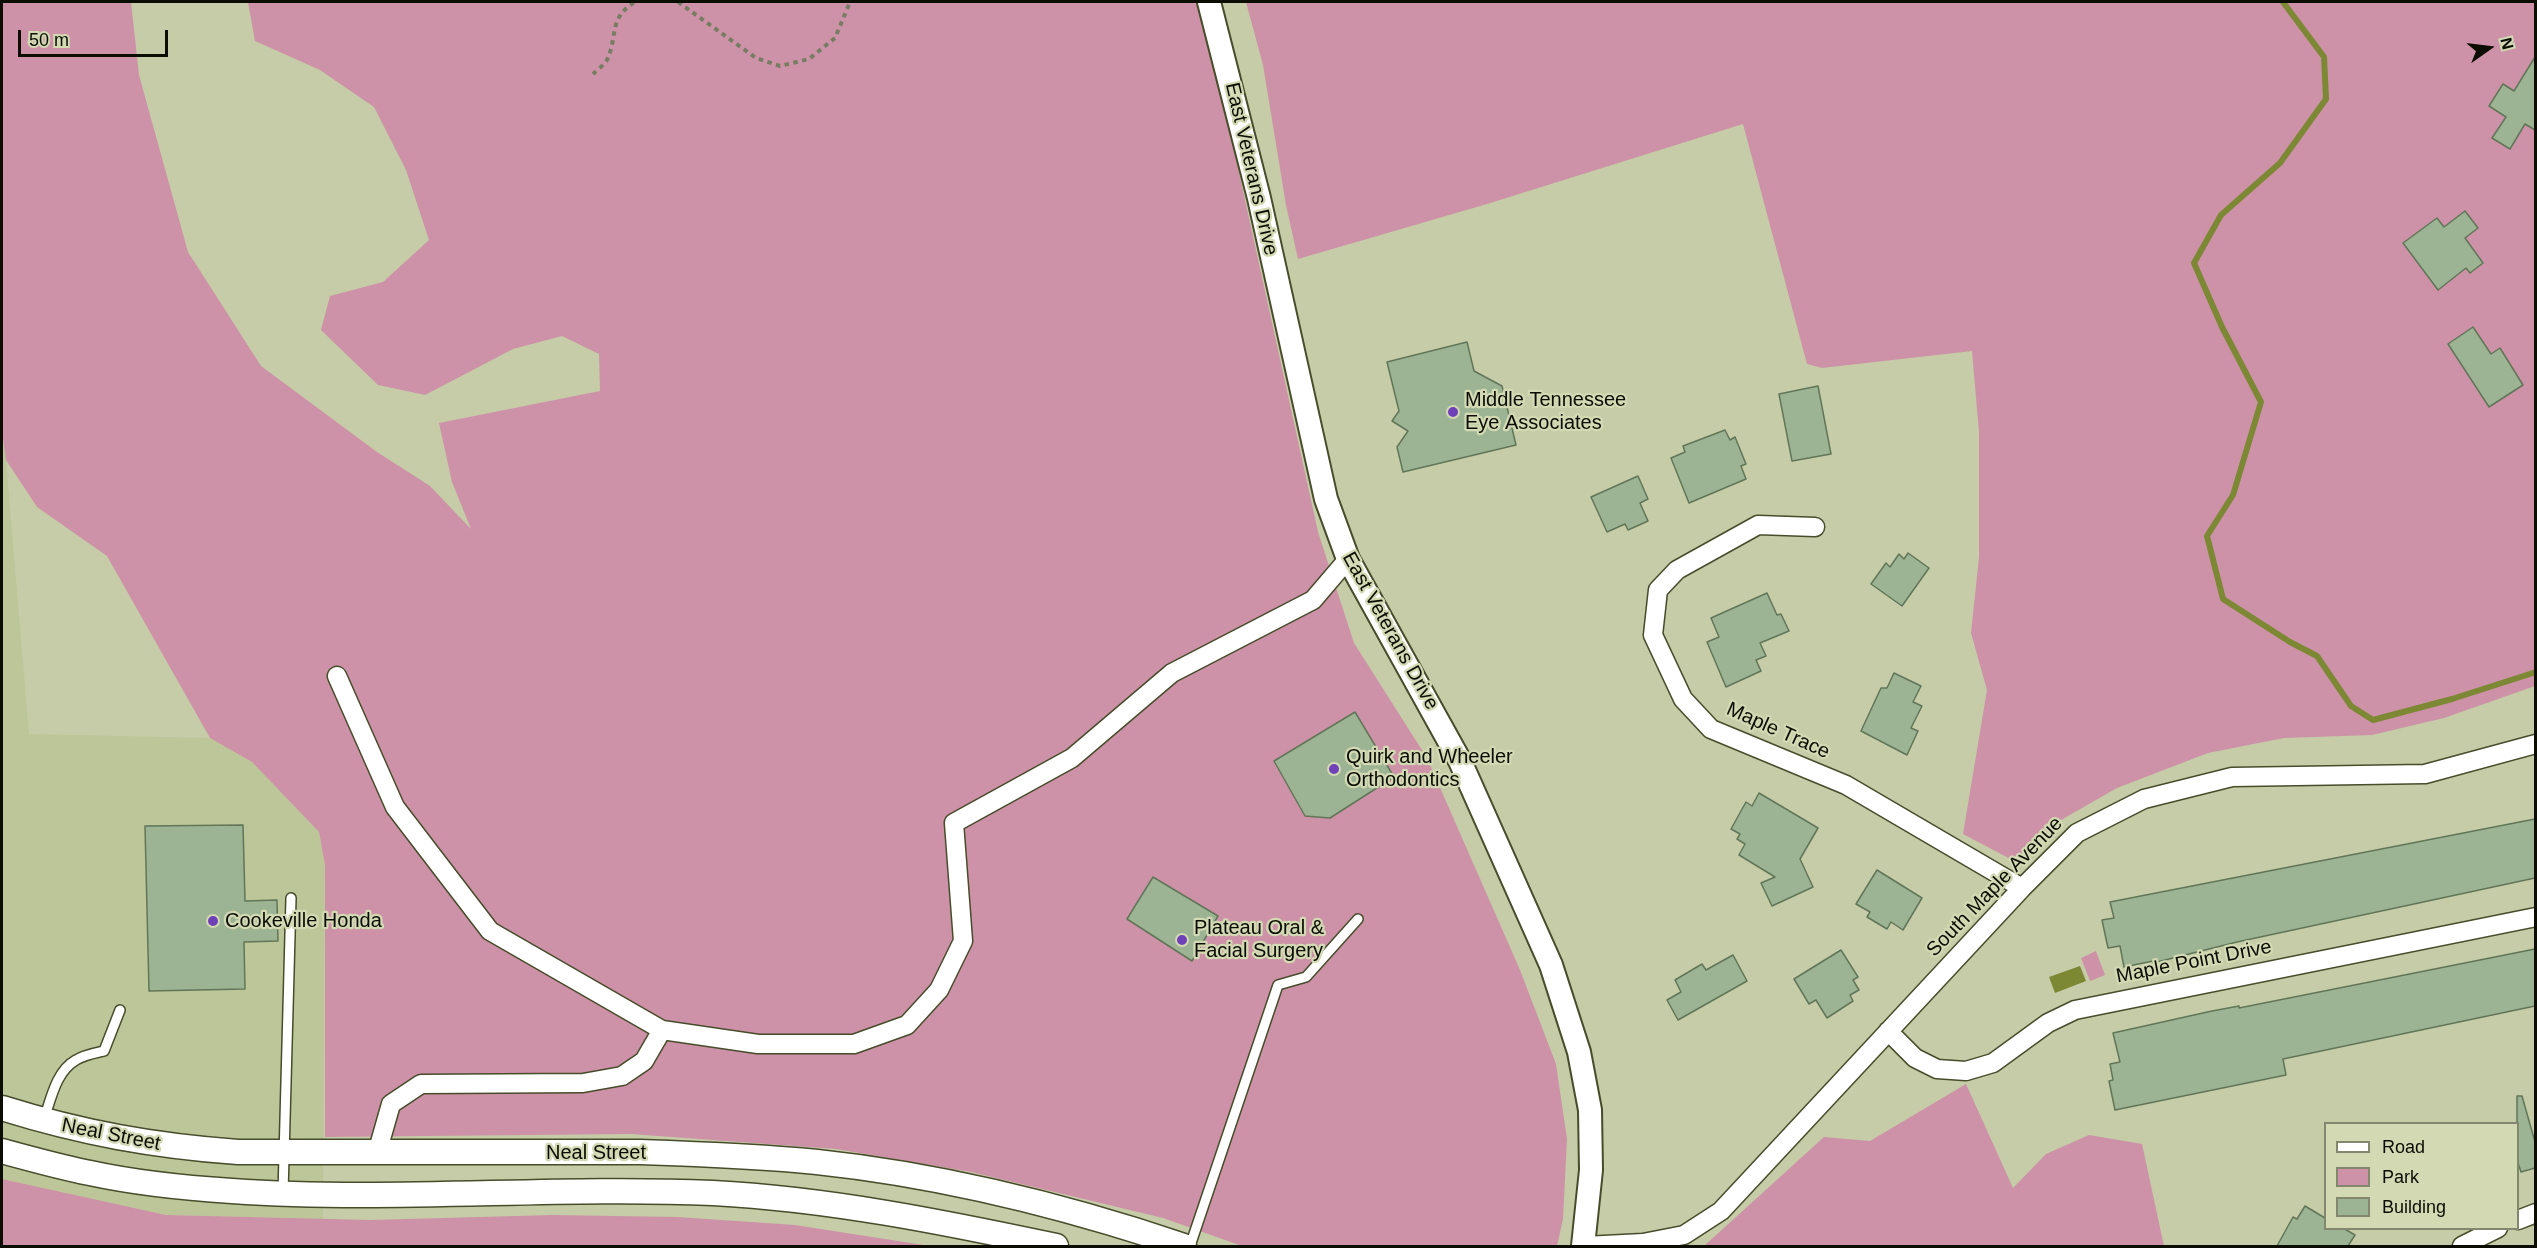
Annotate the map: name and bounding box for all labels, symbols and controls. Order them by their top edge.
scale bar [21,18,171,56]
north arrow [2459,18,2519,78]
text: 50 m [29,30,69,50]
text: N [2497,36,2517,51]
street label: East Veterans Drive [1219,80,1283,258]
place label: Middle Tennessee Eye Associates [1465,388,1626,435]
marker: Middle Tennessee Eye Associates [1446,405,1460,419]
street label: East Veterans Drive [1337,548,1443,714]
street label: Maple Trace [1723,698,1833,764]
place label: Quirk and Wheeler Orthodontics [1346,745,1513,792]
marker: Quirk and Wheeler Orthodontics [1327,762,1341,776]
street label: South Maple Avenue [1922,812,2068,962]
place label: Cookeville Honda [225,909,382,933]
marker: Cookeville Honda [206,914,220,928]
place label: Plateau Oral & Facial Surgery [1194,916,1324,963]
marker: Plateau Oral & Facial Surgery [1175,933,1189,947]
street label: Maple Point Drive [2114,935,2274,989]
street label: Neal Street [60,1114,162,1156]
legend [2324,1122,2519,1230]
text: Road [2382,1137,2425,1157]
street label: Neal Street [546,1141,646,1165]
text: Park [2382,1167,2419,1187]
text: Building [2382,1197,2446,1217]

